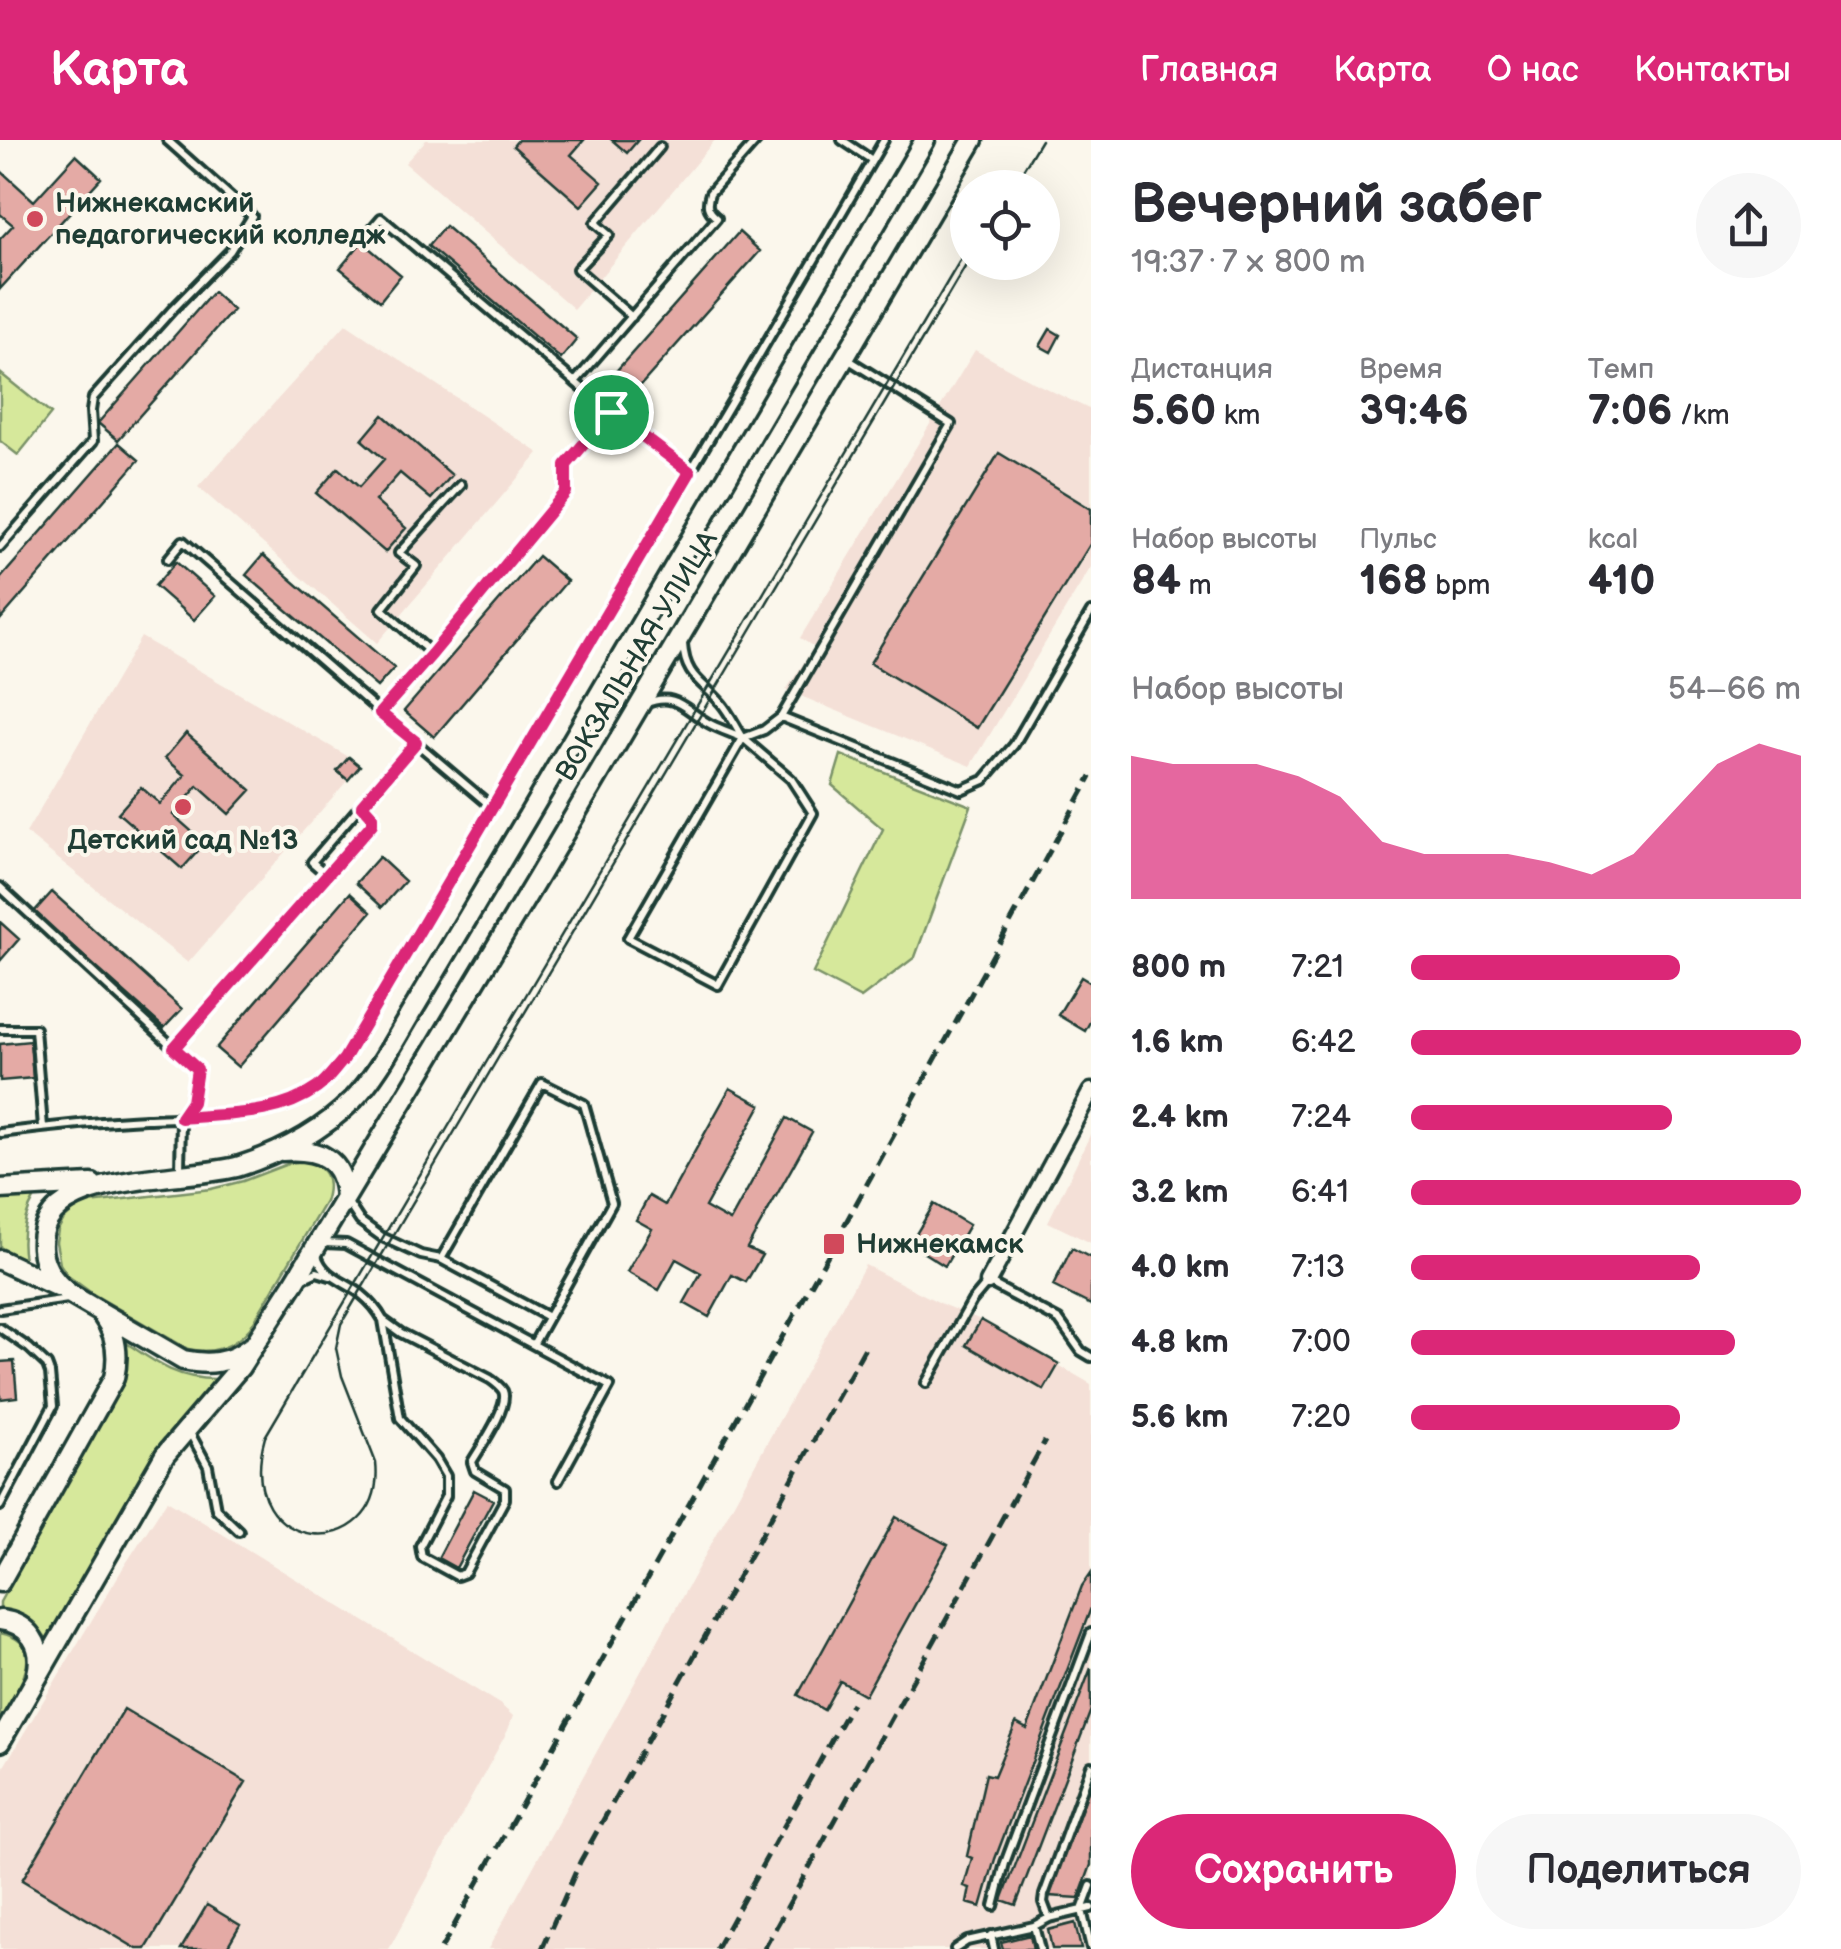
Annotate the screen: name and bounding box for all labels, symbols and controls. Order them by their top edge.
text: Карта [50,42,188,99]
text: Главная [1140,49,1278,92]
text: Карта [1333,49,1432,92]
text: О нас [1487,49,1579,92]
text: Контакты [1634,49,1791,92]
map controls [950,170,1060,280]
button: locate [950,170,1060,280]
text: Вечерний забег [1131,172,1542,239]
button: share [1696,173,1801,278]
place label: Нижнекамский педагогический колледж [55,187,386,252]
marker: Нижнекамский педагогический колледж [24,208,46,230]
text: 19:37 · 7 × 800 m [1131,243,1366,282]
text: Дистанция [1131,353,1273,386]
text: Время [1359,353,1443,386]
text: Темп [1588,353,1654,386]
pin [569,370,654,455]
icon: arrive [584,385,639,440]
text: 5.60 [1131,386,1216,437]
text: 39:46 [1359,386,1469,437]
text: 7:06 [1588,386,1673,437]
text: km [1216,399,1261,432]
text: /km [1673,399,1730,432]
text: Набор высоты [1131,523,1317,556]
text: Пульс [1359,523,1437,556]
text: kcal [1588,523,1638,556]
street label: ВОКЗАЛЬНАЯ УЛИЦА [549,524,725,787]
text: 84 [1131,556,1181,607]
text: 168 [1359,556,1428,607]
text: 410 [1588,556,1655,607]
text: m [1181,569,1212,602]
text: bpm [1428,569,1490,602]
text: Набор высоты [1131,670,1344,709]
text: 54–66 m [1668,670,1801,709]
marker: Детский сад №13 [172,796,194,818]
place label: Детский сад №13 [68,824,298,857]
text: 800 m [1131,948,1226,987]
text: 7:21 [1291,948,1344,987]
text: 1.6 km [1131,1023,1224,1062]
text: 6:42 [1291,1023,1355,1062]
text: 2.4 km [1131,1098,1229,1137]
text: 7:24 [1291,1098,1351,1137]
text: 3.2 km [1131,1173,1229,1212]
text: 6:41 [1291,1173,1349,1212]
place label: Нижнекамск [856,1228,1024,1261]
marker: Нижнекамск [821,1231,847,1257]
text: 4.0 km [1131,1248,1230,1287]
text: 7:13 [1291,1248,1345,1287]
text: 4.8 km [1131,1323,1229,1362]
text: 7:00 [1291,1323,1351,1362]
text: 5.6 km [1131,1398,1229,1437]
text: 7:20 [1291,1398,1351,1437]
button: Сохранить [1131,1814,1456,1929]
button: Поделиться [1476,1814,1801,1929]

